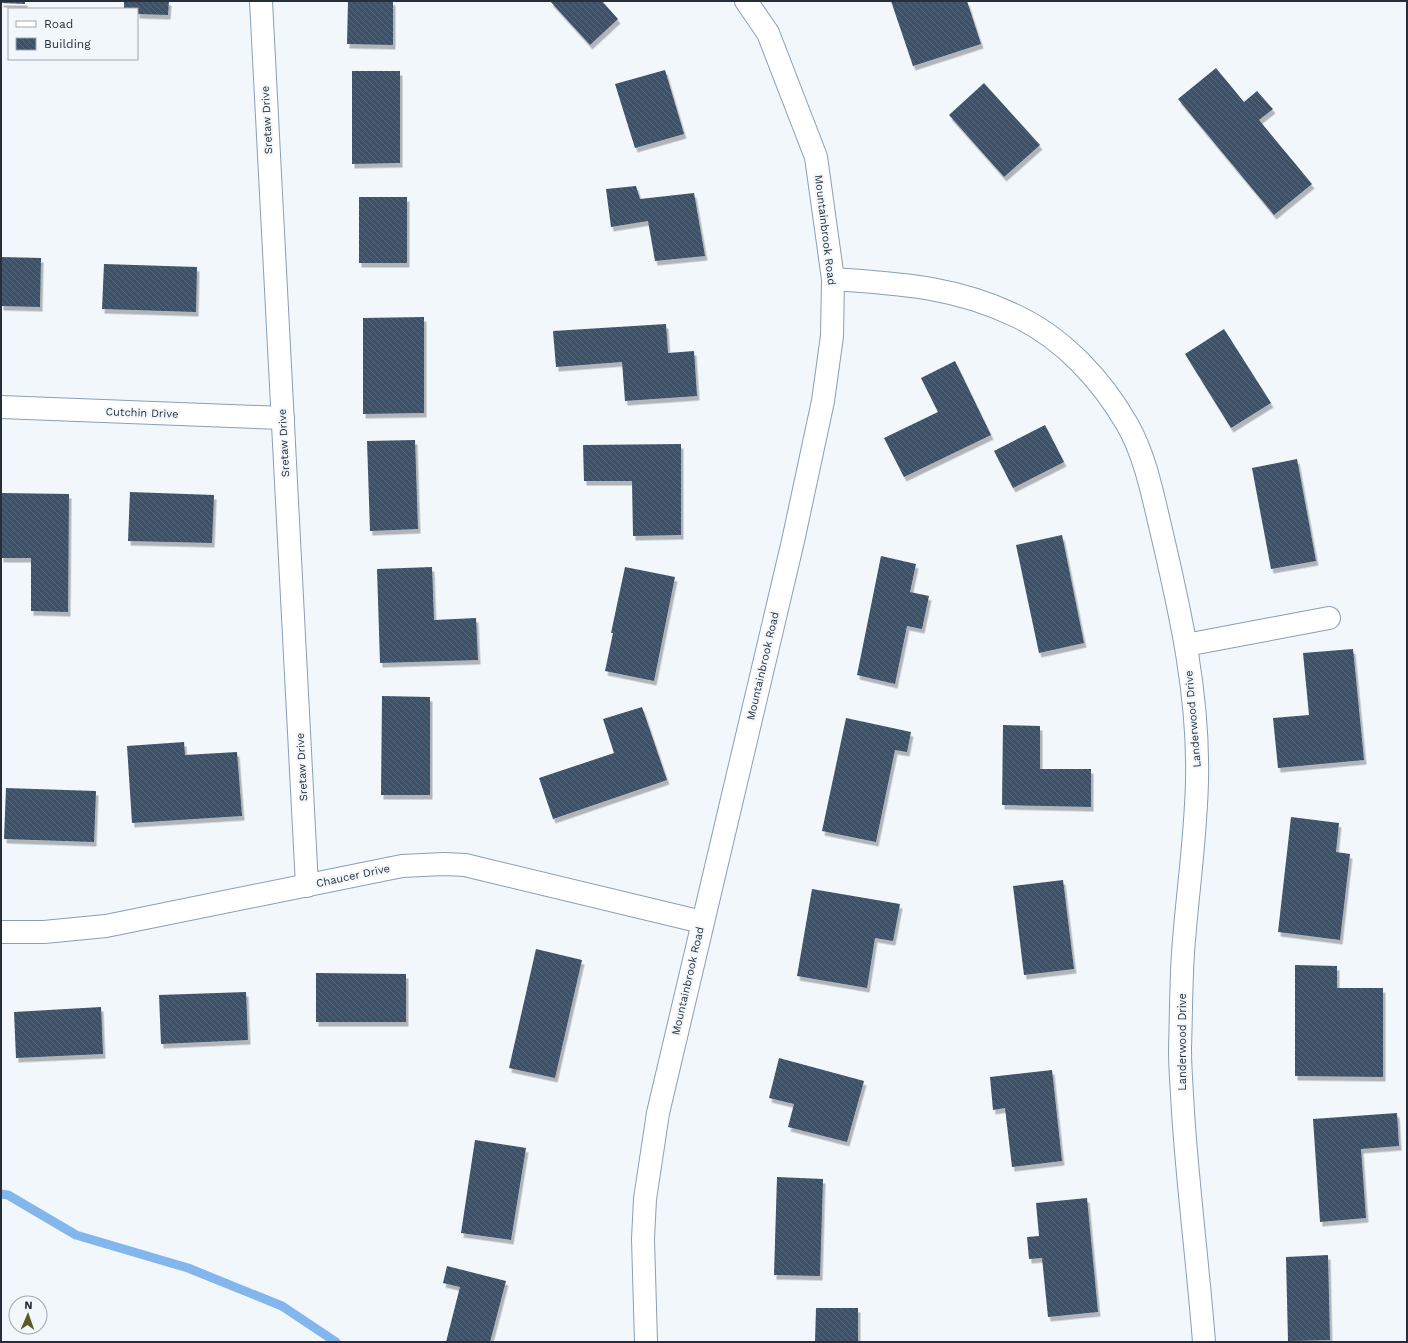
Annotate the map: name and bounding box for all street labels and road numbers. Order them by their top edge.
street label: Sretaw Drive [259,86,275,154]
street label: Mountainbrook Road [812,174,838,286]
street label: Cutchin Drive [105,405,179,421]
street label: Sretaw Drive [276,409,292,477]
street label: Mountainbrook Road [744,610,782,722]
street label: Landerwood Drive [1182,670,1204,768]
street label: Sretaw Drive [294,733,310,801]
street label: Chaucer Drive [315,862,391,890]
street label: Mountainbrook Road [669,925,707,1037]
street label: Landerwood Drive [1176,993,1189,1091]

